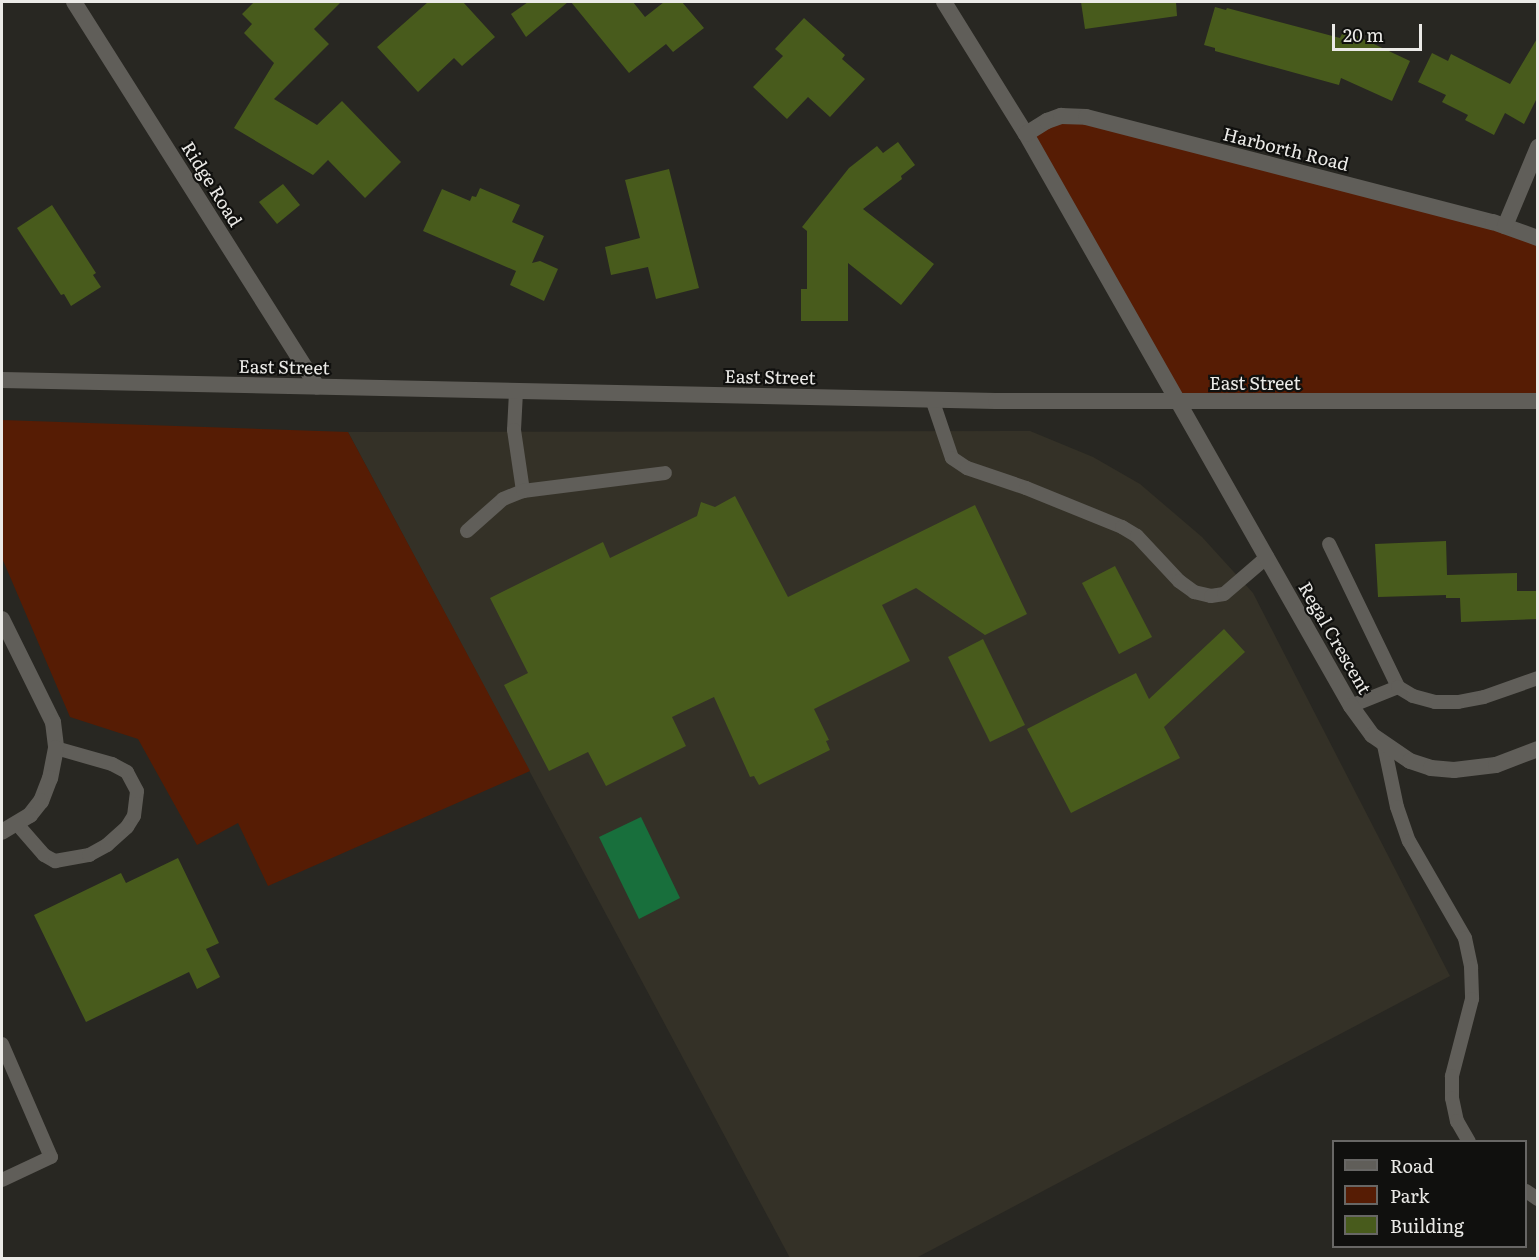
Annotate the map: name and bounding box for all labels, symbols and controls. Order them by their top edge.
scale bar [1335,12,1425,50]
text: 20 m [1343,21,1384,48]
street label: Harborth Road [1221,123,1351,175]
street label: Ridge Road [177,137,247,231]
street label: East Street [238,355,330,379]
street label: East Street [724,365,816,389]
street label: East Street [1209,372,1301,394]
street label: Regal Crescent [1294,578,1376,698]
legend [1332,1140,1527,1248]
text: Road [1390,1152,1434,1179]
text: Park [1390,1182,1429,1209]
text: Building [1390,1212,1464,1239]

